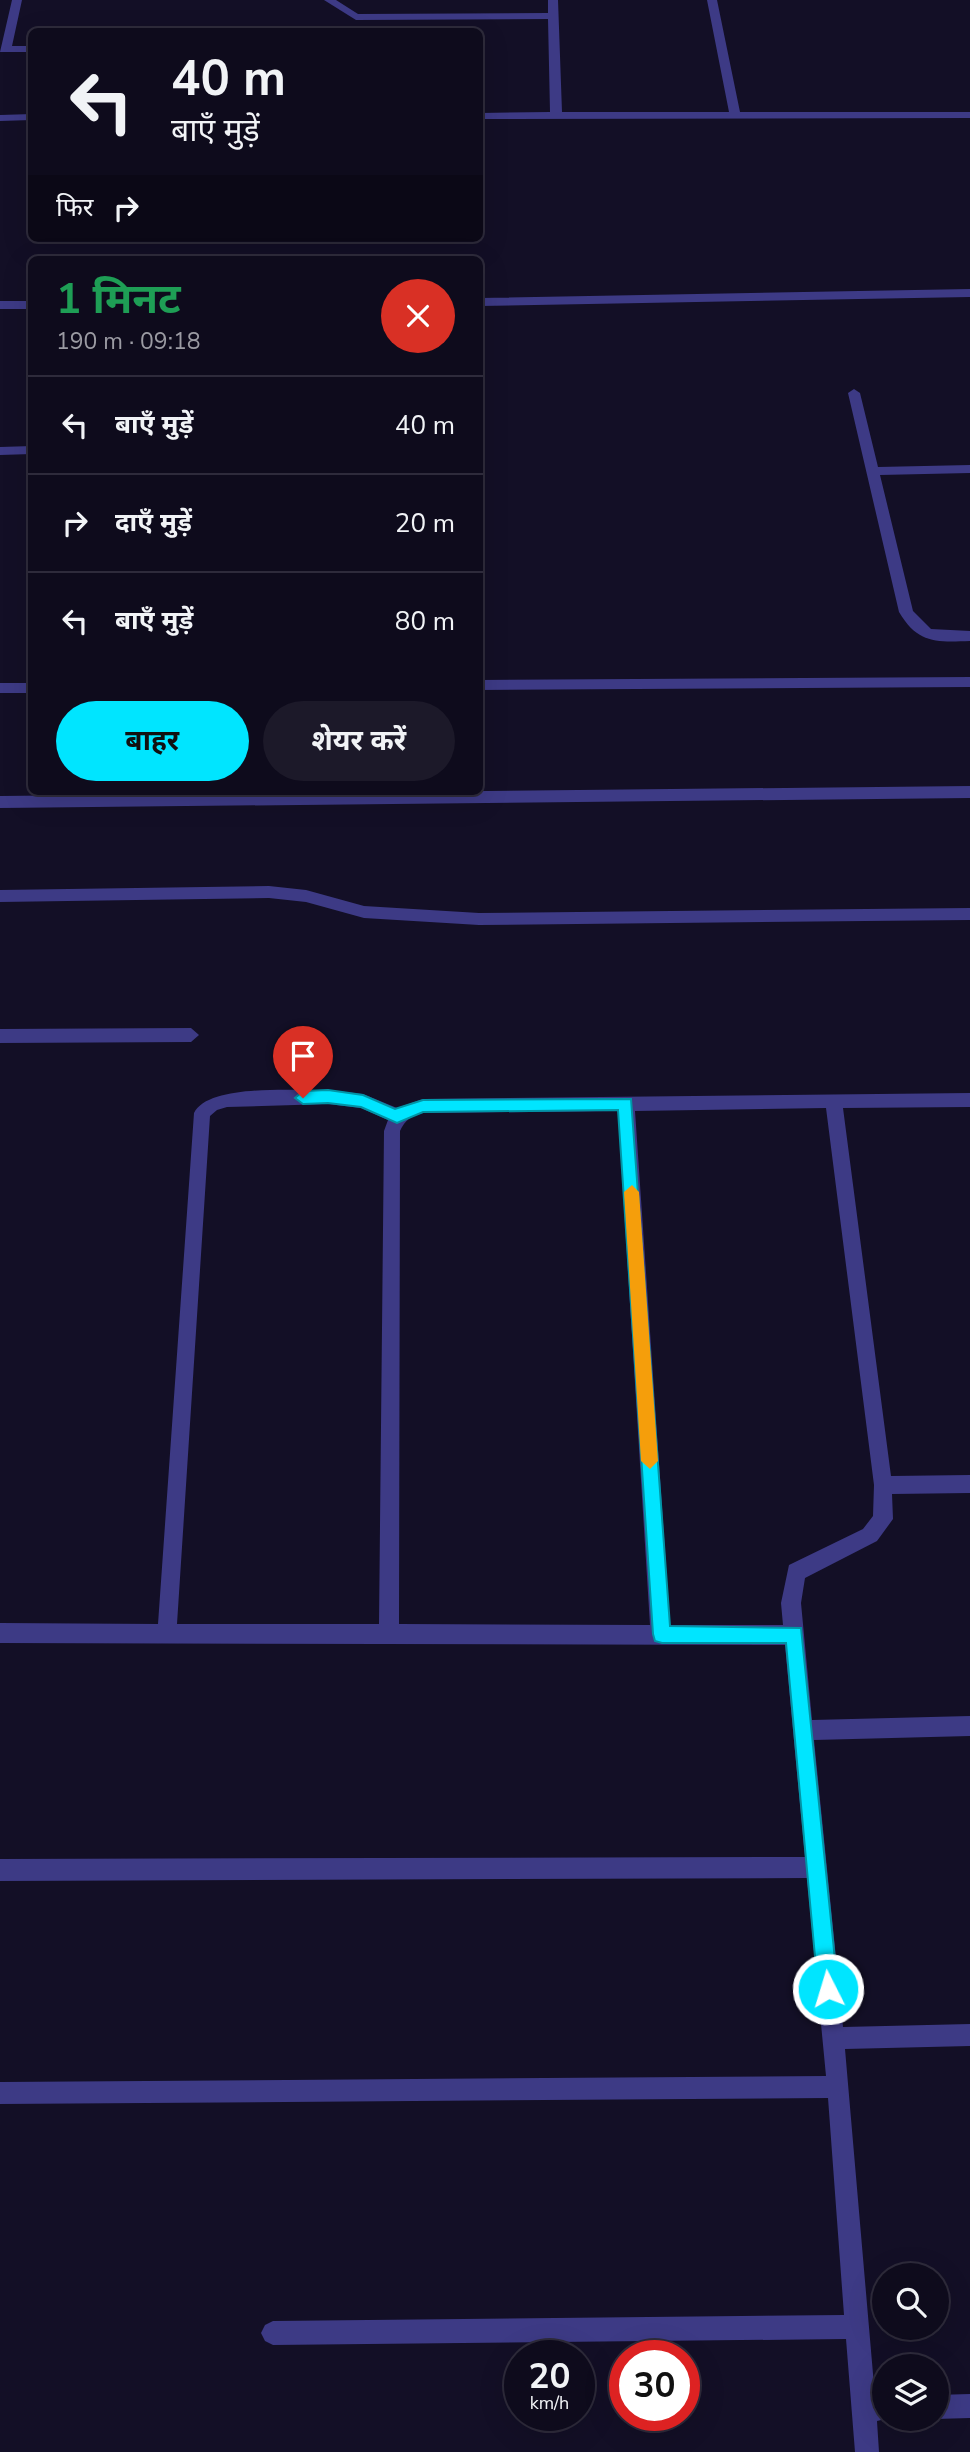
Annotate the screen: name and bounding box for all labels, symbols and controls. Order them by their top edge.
text: 40 m [171,45,286,112]
icon: left [56,56,147,147]
text: बाएँ मुड़ें [171,109,260,152]
icon: right [107,189,145,227]
text: फिर [56,190,93,225]
text: 1 मिनट [56,271,181,328]
button: close [381,279,455,353]
text: 190 m · 09:18 [56,326,201,357]
icon: left [56,406,94,444]
text: बाएँ मुड़ें [115,407,193,442]
text: 40 m [395,408,455,443]
icon: right [56,504,94,542]
text: दाएँ मुड़ें [115,505,192,540]
text: 20 m [395,506,455,541]
icon: left [56,602,94,640]
text: बाएँ मुड़ें [115,603,193,638]
text: 80 m [395,604,455,639]
button: बाहर [56,701,249,781]
button: शेयर करें [263,701,455,781]
pin [273,1026,333,1098]
icon: arrive [284,1037,322,1075]
position arrow [791,1952,865,2026]
map controls [872,2263,949,2431]
button: search [872,2263,949,2340]
speed limit sign: 30 [609,2340,700,2431]
text: 20 [528,2353,571,2400]
button: layers [872,2354,949,2431]
text: km/h [530,2391,569,2415]

